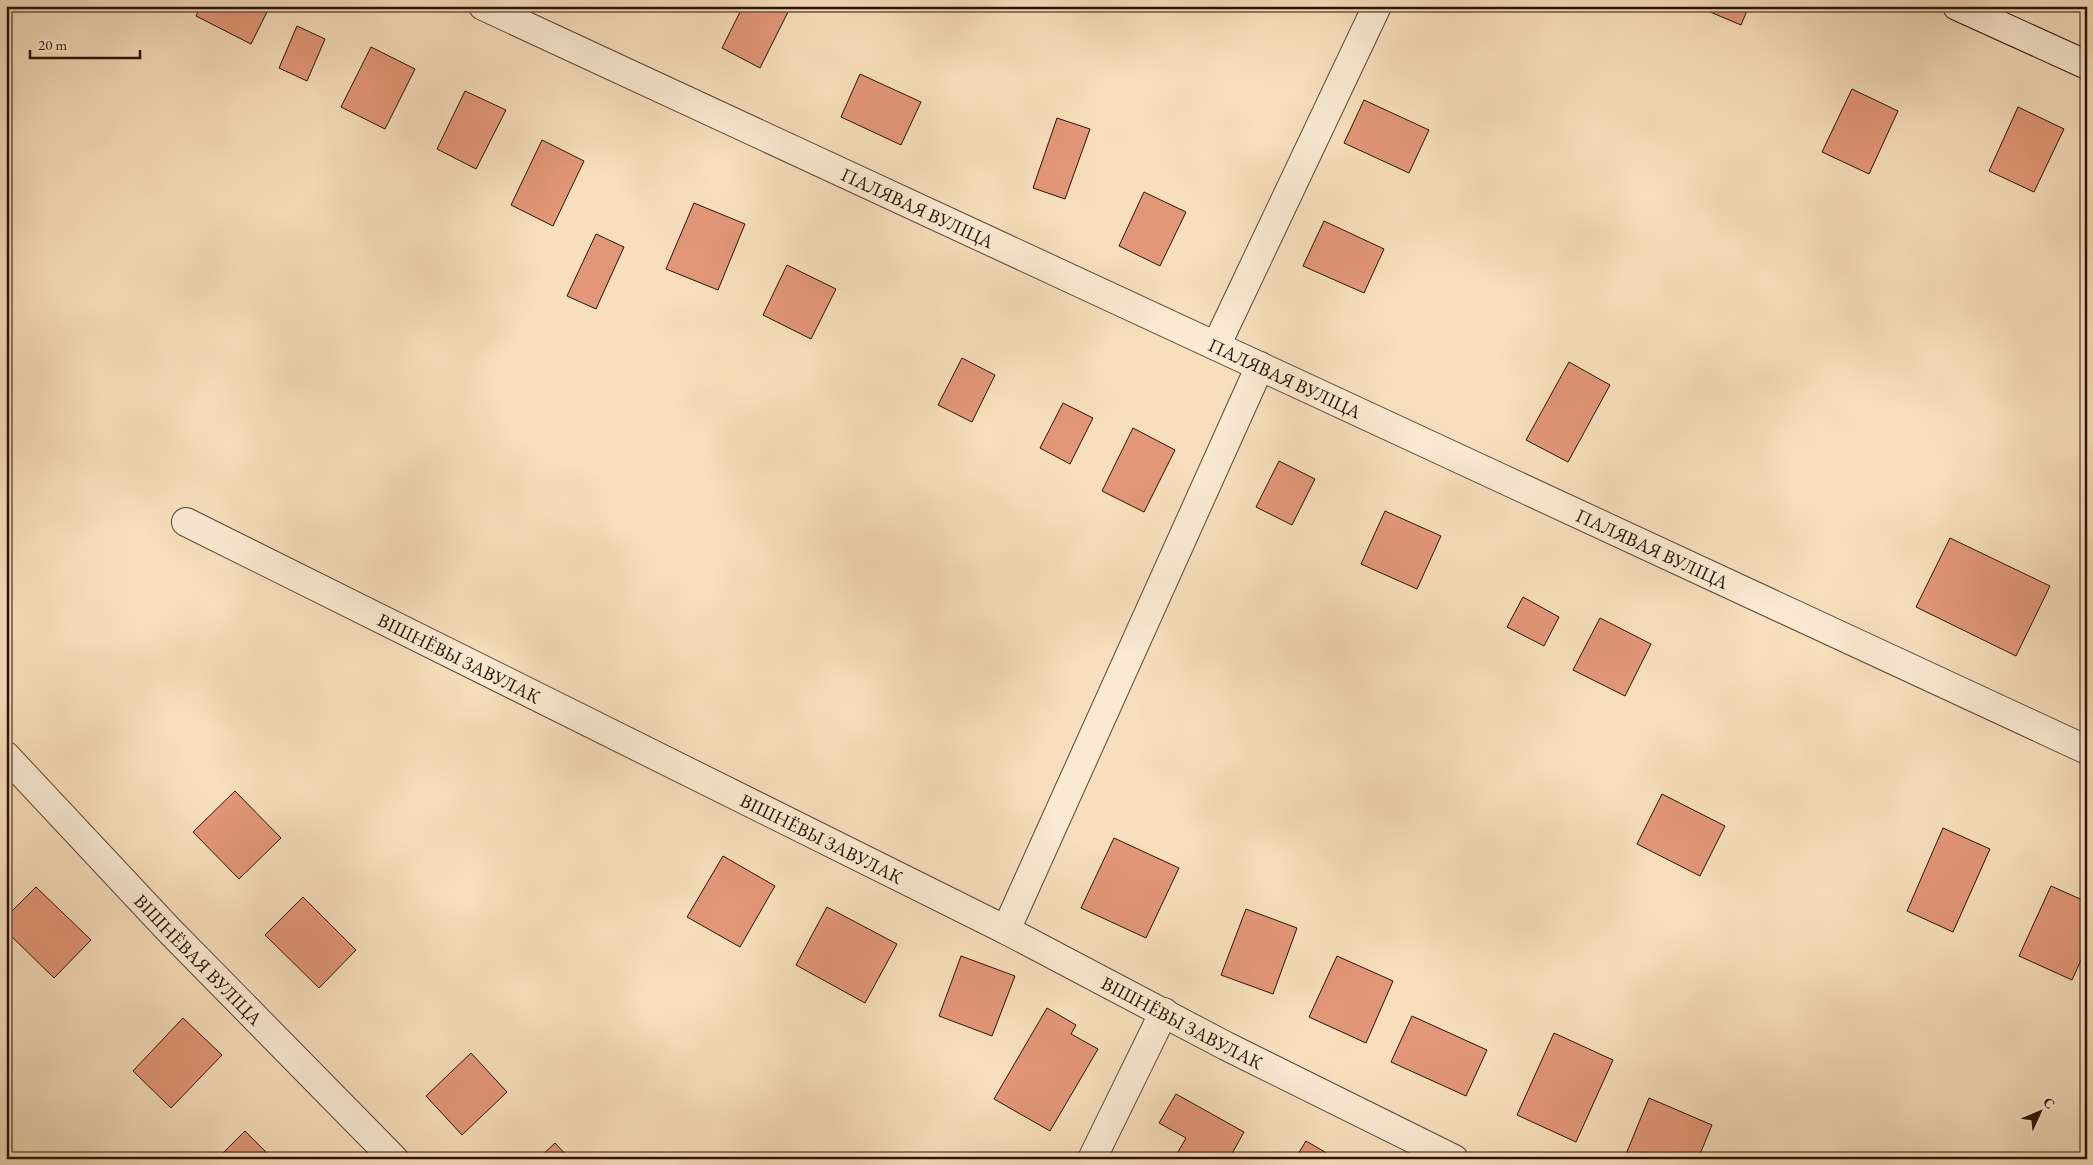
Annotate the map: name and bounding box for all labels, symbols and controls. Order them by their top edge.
scale bar [30,28,140,60]
text: 20 m [38,35,67,54]
street label: ПАЛЯВАЯ ВУЛІЦА [837,161,999,254]
street label: ПАЛЯВАЯ ВУЛІЦА [1205,332,1366,425]
street label: ПАЛЯВАЯ ВУЛІЦА [1572,502,1733,595]
street label: ВІШНЁВЫ ЗАВУЛАК [373,607,545,709]
street label: ВІШНЁВЫ ЗАВУЛАК [736,787,908,889]
street label: ВІШНЁВАЯ ВУЛІЦА [129,888,269,1031]
street label: ВІШНЁВЫ ЗАВУЛАК [1097,970,1268,1075]
north arrow [2016,1088,2066,1138]
text: С [2039,1093,2059,1113]

